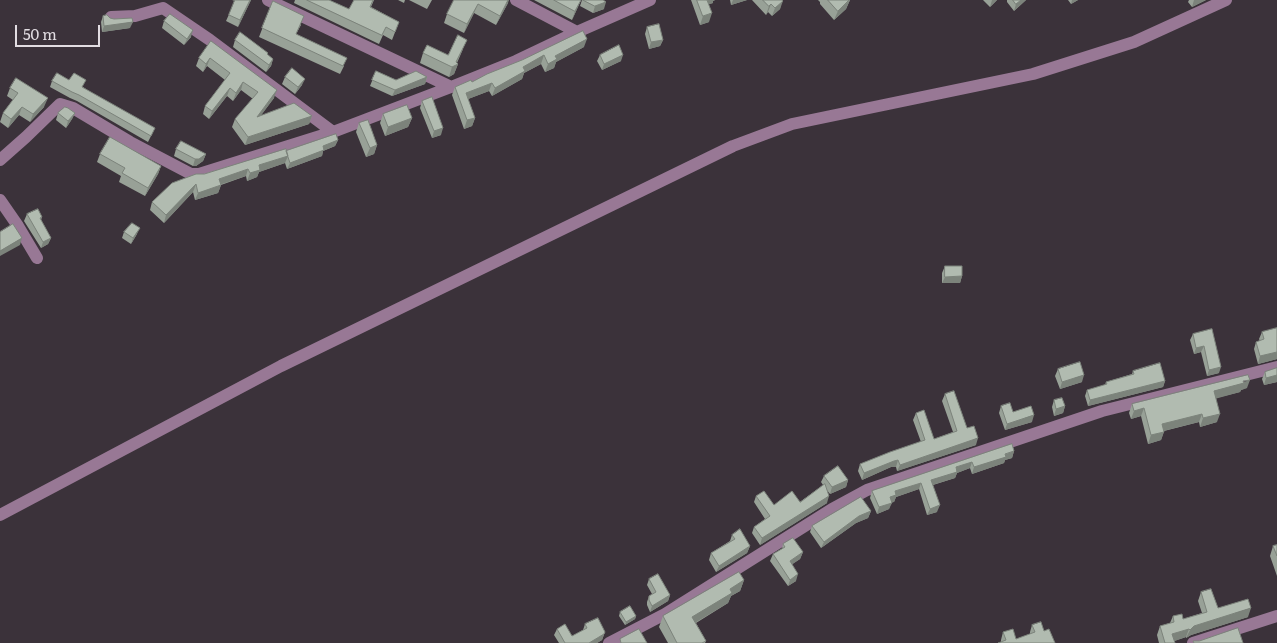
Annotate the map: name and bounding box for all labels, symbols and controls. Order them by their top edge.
scale bar [18,15,102,47]
text: 50 m [23,22,57,45]

